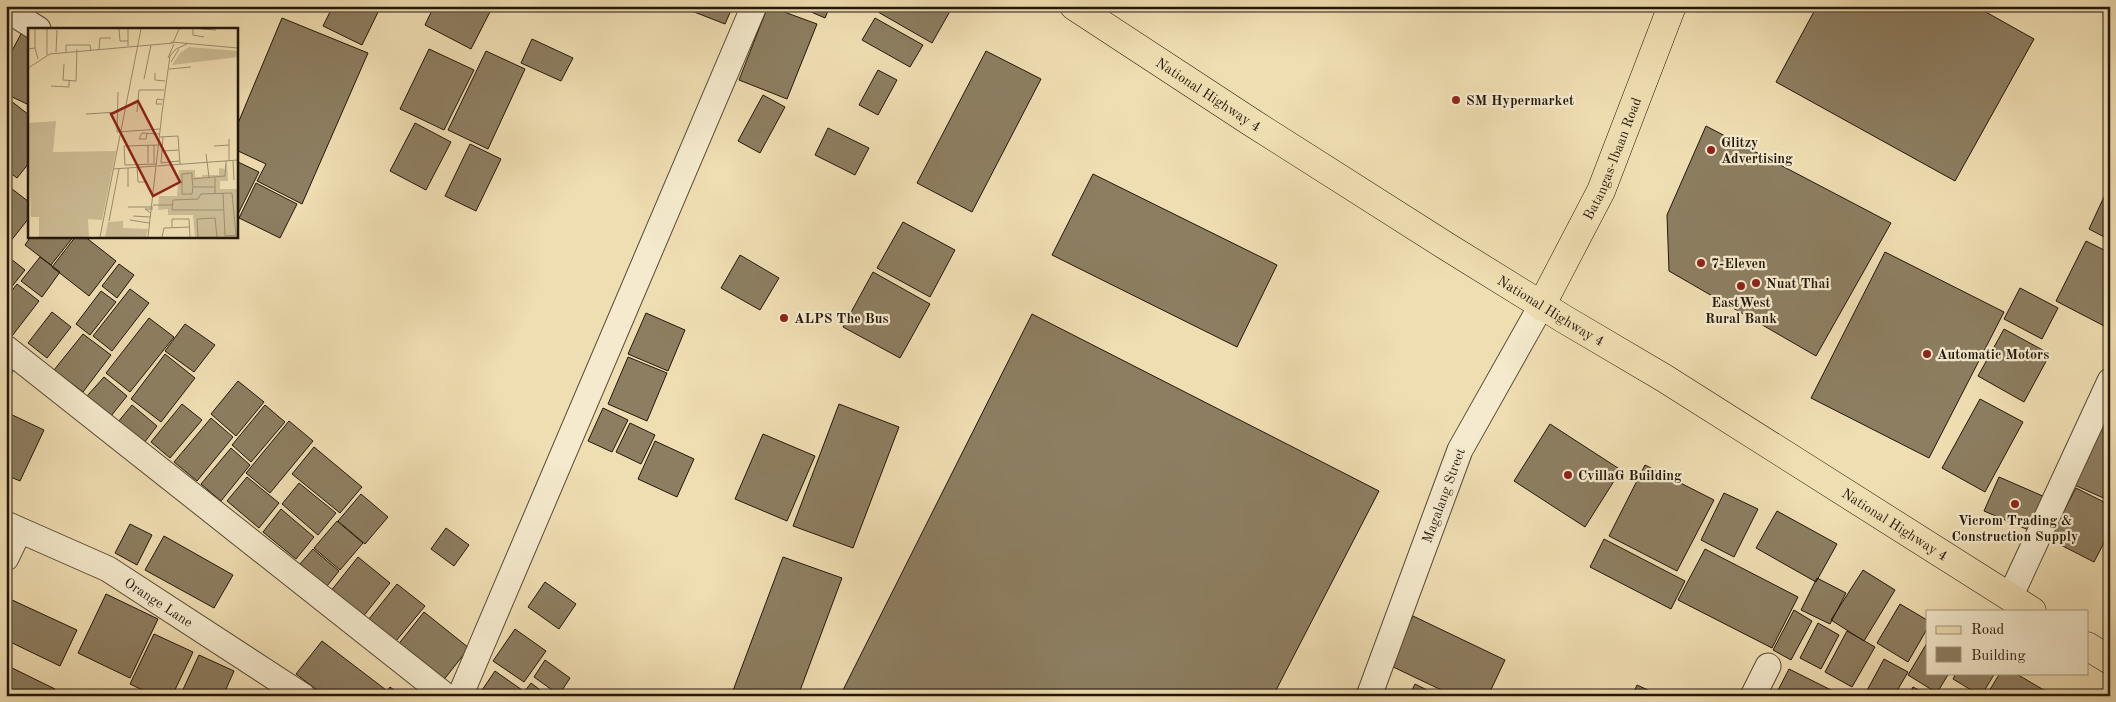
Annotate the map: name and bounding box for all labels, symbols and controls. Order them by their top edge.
inset map [28,28,238,238]
street label: National Highway 4 [1153,56,1263,134]
marker: SM Hypermarket [1450,94,1462,106]
place label: SM Hypermarket [1466,94,1574,108]
street label: Batangas-Ibaan Road [1581,96,1644,222]
place label: Glitzy Advertising [1721,136,1793,166]
marker: Glitzy Advertising [1705,144,1717,156]
marker: 7-Eleven [1695,257,1707,269]
place label: 7-Eleven [1711,257,1766,271]
street label: National Highway 4 [1495,274,1606,349]
marker: Nuat Thai [1750,277,1762,289]
place label: Nuat Thai [1766,277,1830,291]
marker: EastWest Rural Bank [1735,280,1747,292]
place label: EastWest Rural Bank [1705,296,1777,326]
marker: ALPS The Bus [778,312,790,324]
place label: ALPS The Bus [794,312,888,326]
marker: Automatic Motors [1921,348,1933,360]
place label: Automatic Motors [1937,348,2049,362]
street label: Magalang Street [1420,446,1468,545]
marker: CvillaG Building [1562,469,1574,481]
place label: CvillaG Building [1578,469,1682,483]
street label: National Highway 4 [1839,487,1950,564]
marker: Vicrom Trading & Construction Supply [2009,498,2021,510]
place label: Vicrom Trading & Construction Supply [1952,514,2078,544]
street label: Orange Lane [122,576,195,630]
legend [1926,610,2088,674]
text: Road [1971,623,2005,638]
text: Building [1971,649,2026,664]

